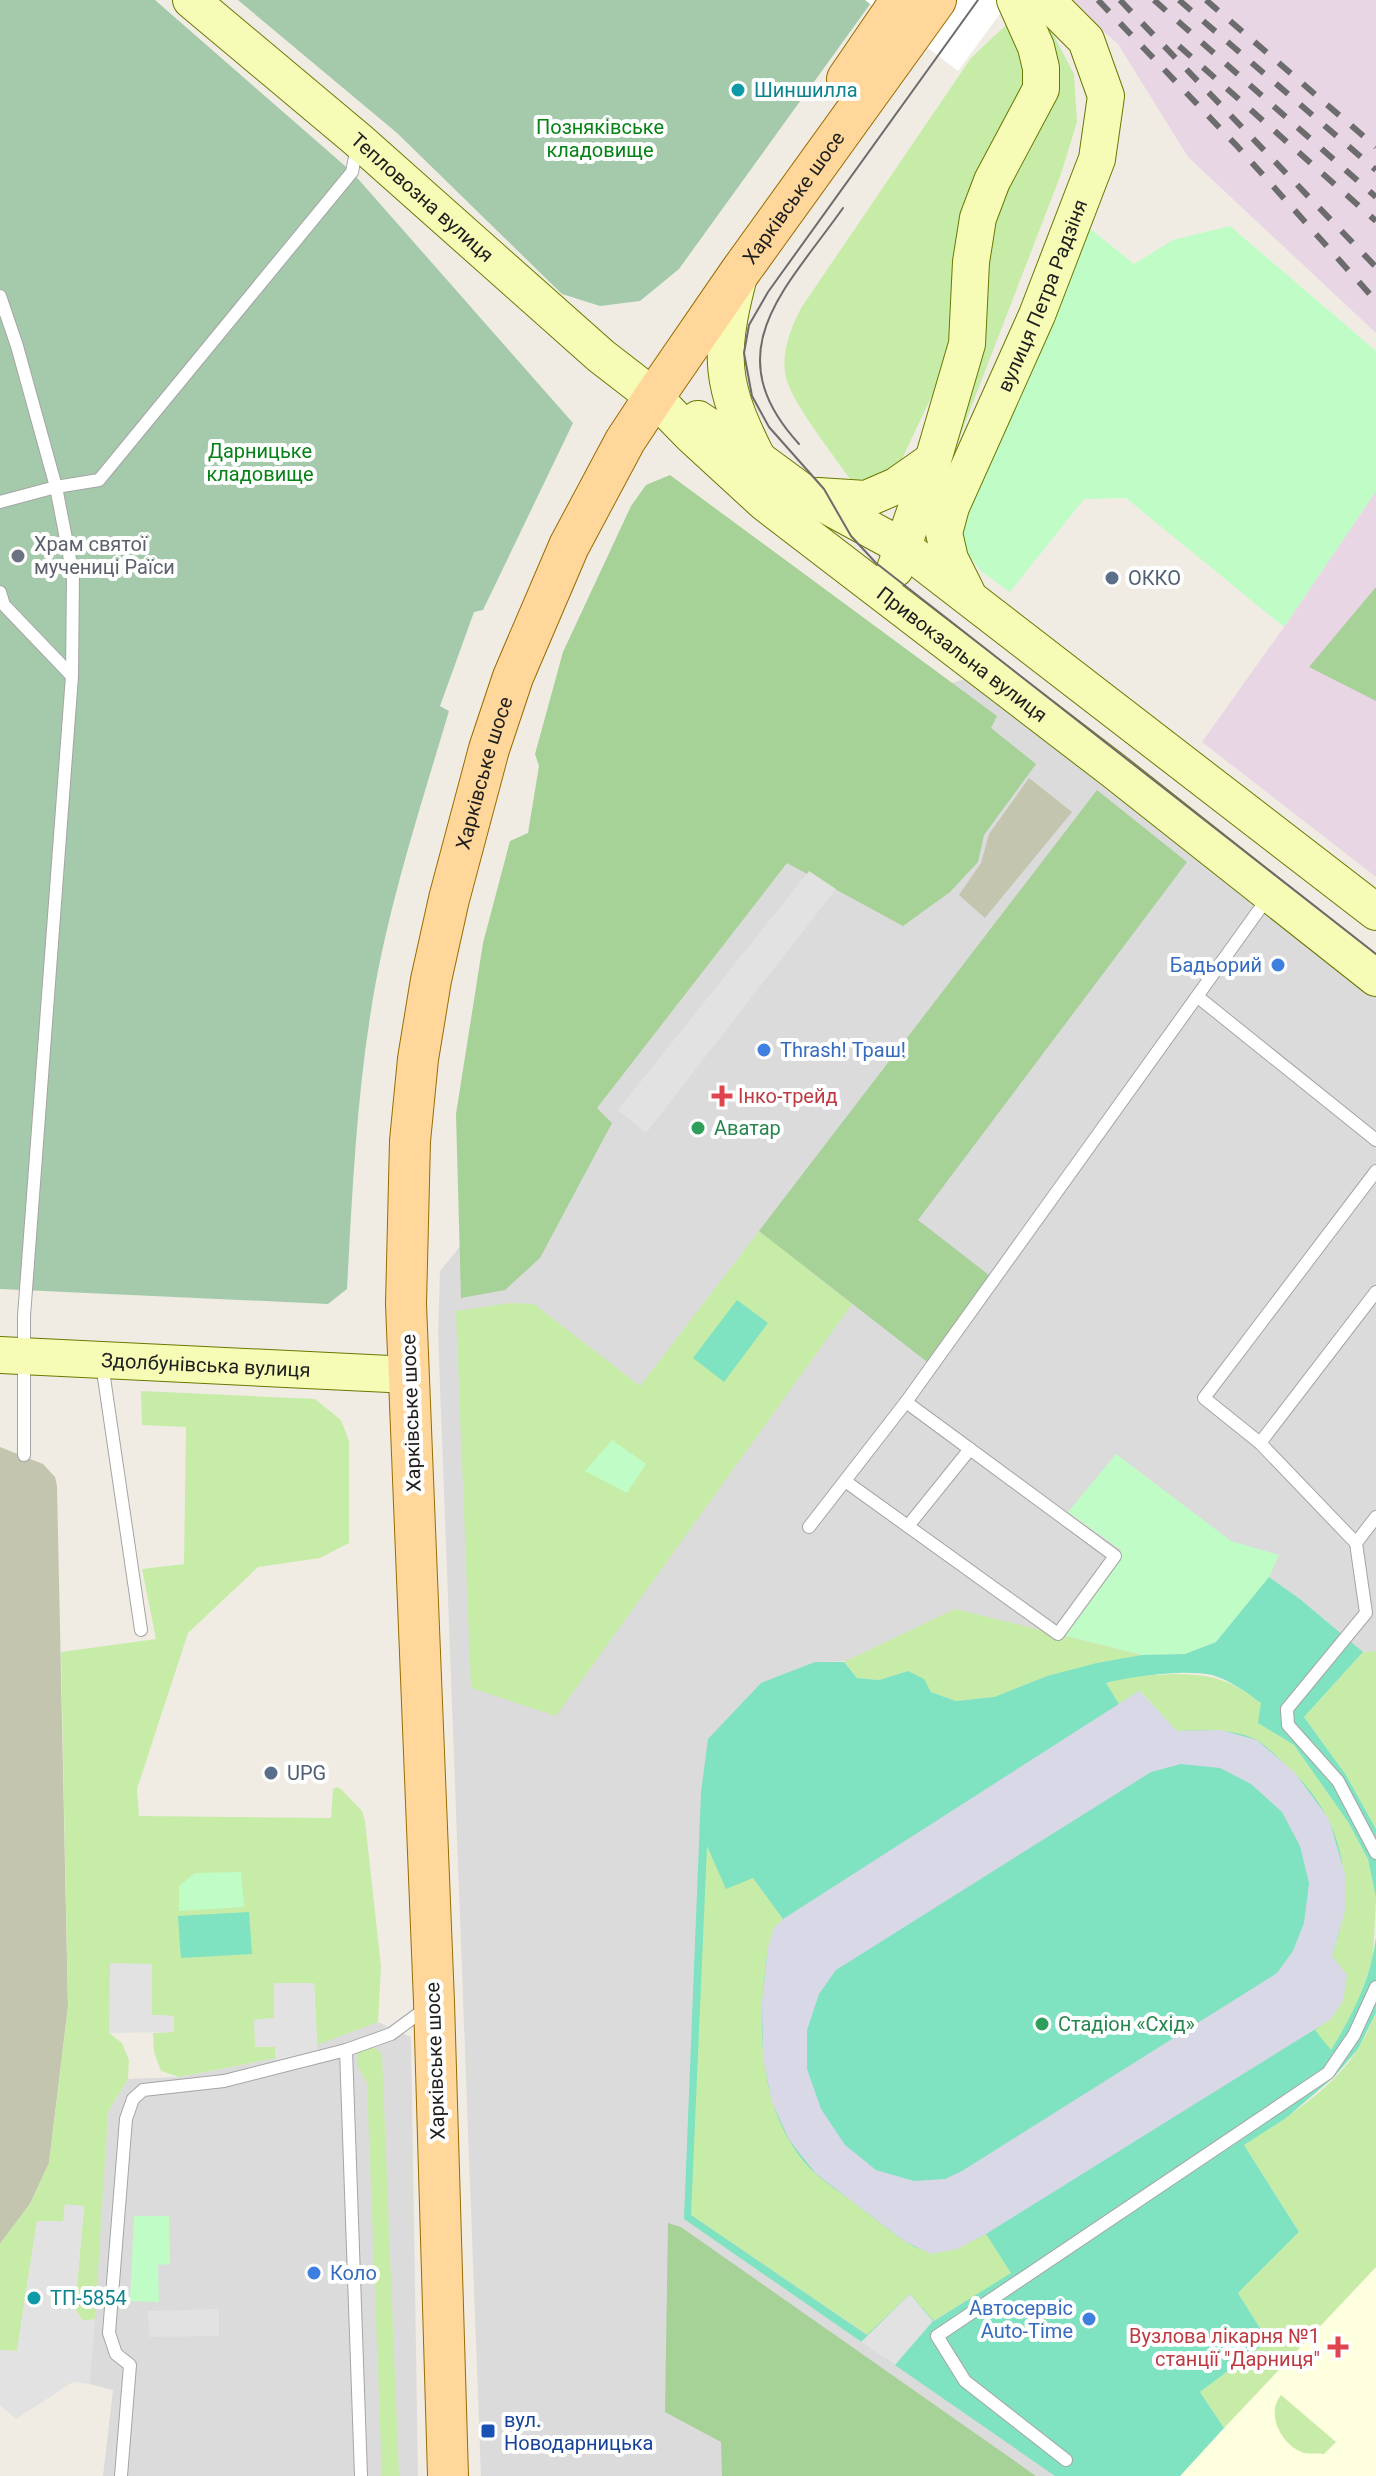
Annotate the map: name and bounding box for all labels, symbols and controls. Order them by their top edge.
place label: Шиншилла [754,78,858,102]
marker: Шиншилла [729,81,747,99]
park label: Позняківське кладовище [536,115,664,162]
street label: Харківське шосе [738,126,850,269]
street label: Тепловозна вулиця [346,127,499,267]
street label: вулиця Петра Радзіня [992,196,1092,396]
park label: Дарницьке кладовище [207,439,313,486]
place label: Храм святої мучениці Раїси [34,532,175,579]
marker: Храм святої мучениці Раїси [9,547,27,565]
place label: ОККО [1128,566,1181,590]
marker: ОККО [1103,569,1121,587]
street label: Привокзальна вулиця [872,581,1052,727]
street label: Харківське шосе [451,693,518,852]
place label: Бадьорий [1170,953,1262,977]
marker: Бадьорий [1269,956,1287,974]
place label: Thrash! Траш! [780,1038,906,1062]
marker: Thrash! Траш! [755,1041,773,1059]
place label: Інко-трейд [738,1084,838,1108]
marker: Інко-трейд [713,1087,731,1105]
place label: Аватар [714,1116,781,1140]
marker: Аватар [689,1119,707,1137]
street label: Харківське шосе [396,1334,426,1492]
street label: Здолбунівська вулиця [100,1348,311,1382]
place label: UPG [287,1761,326,1785]
marker: UPG [262,1764,280,1782]
street label: Харківське шосе [420,1982,450,2140]
place label: Стадіон «Схід» [1058,2012,1195,2036]
marker: Стадіон «Схід» [1033,2015,1051,2033]
place label: Коло [330,2261,377,2285]
marker: Коло [305,2264,323,2282]
place label: ТП-5854 [50,2286,127,2310]
marker: ТП-5854 [25,2289,43,2307]
place label: Автосервіс Auto-Time [969,2296,1073,2343]
marker: Автосервіс Auto-Time [1080,2310,1098,2328]
place label: Вузлова лікарня №1 станції "Дарниця" [1129,2324,1320,2371]
marker: Вузлова лікарня №1 станції "Дарниця" [1327,2336,1349,2358]
place label: вул. Новодарницька [504,2408,653,2455]
marker: вул. Новодарницька [479,2422,497,2440]

